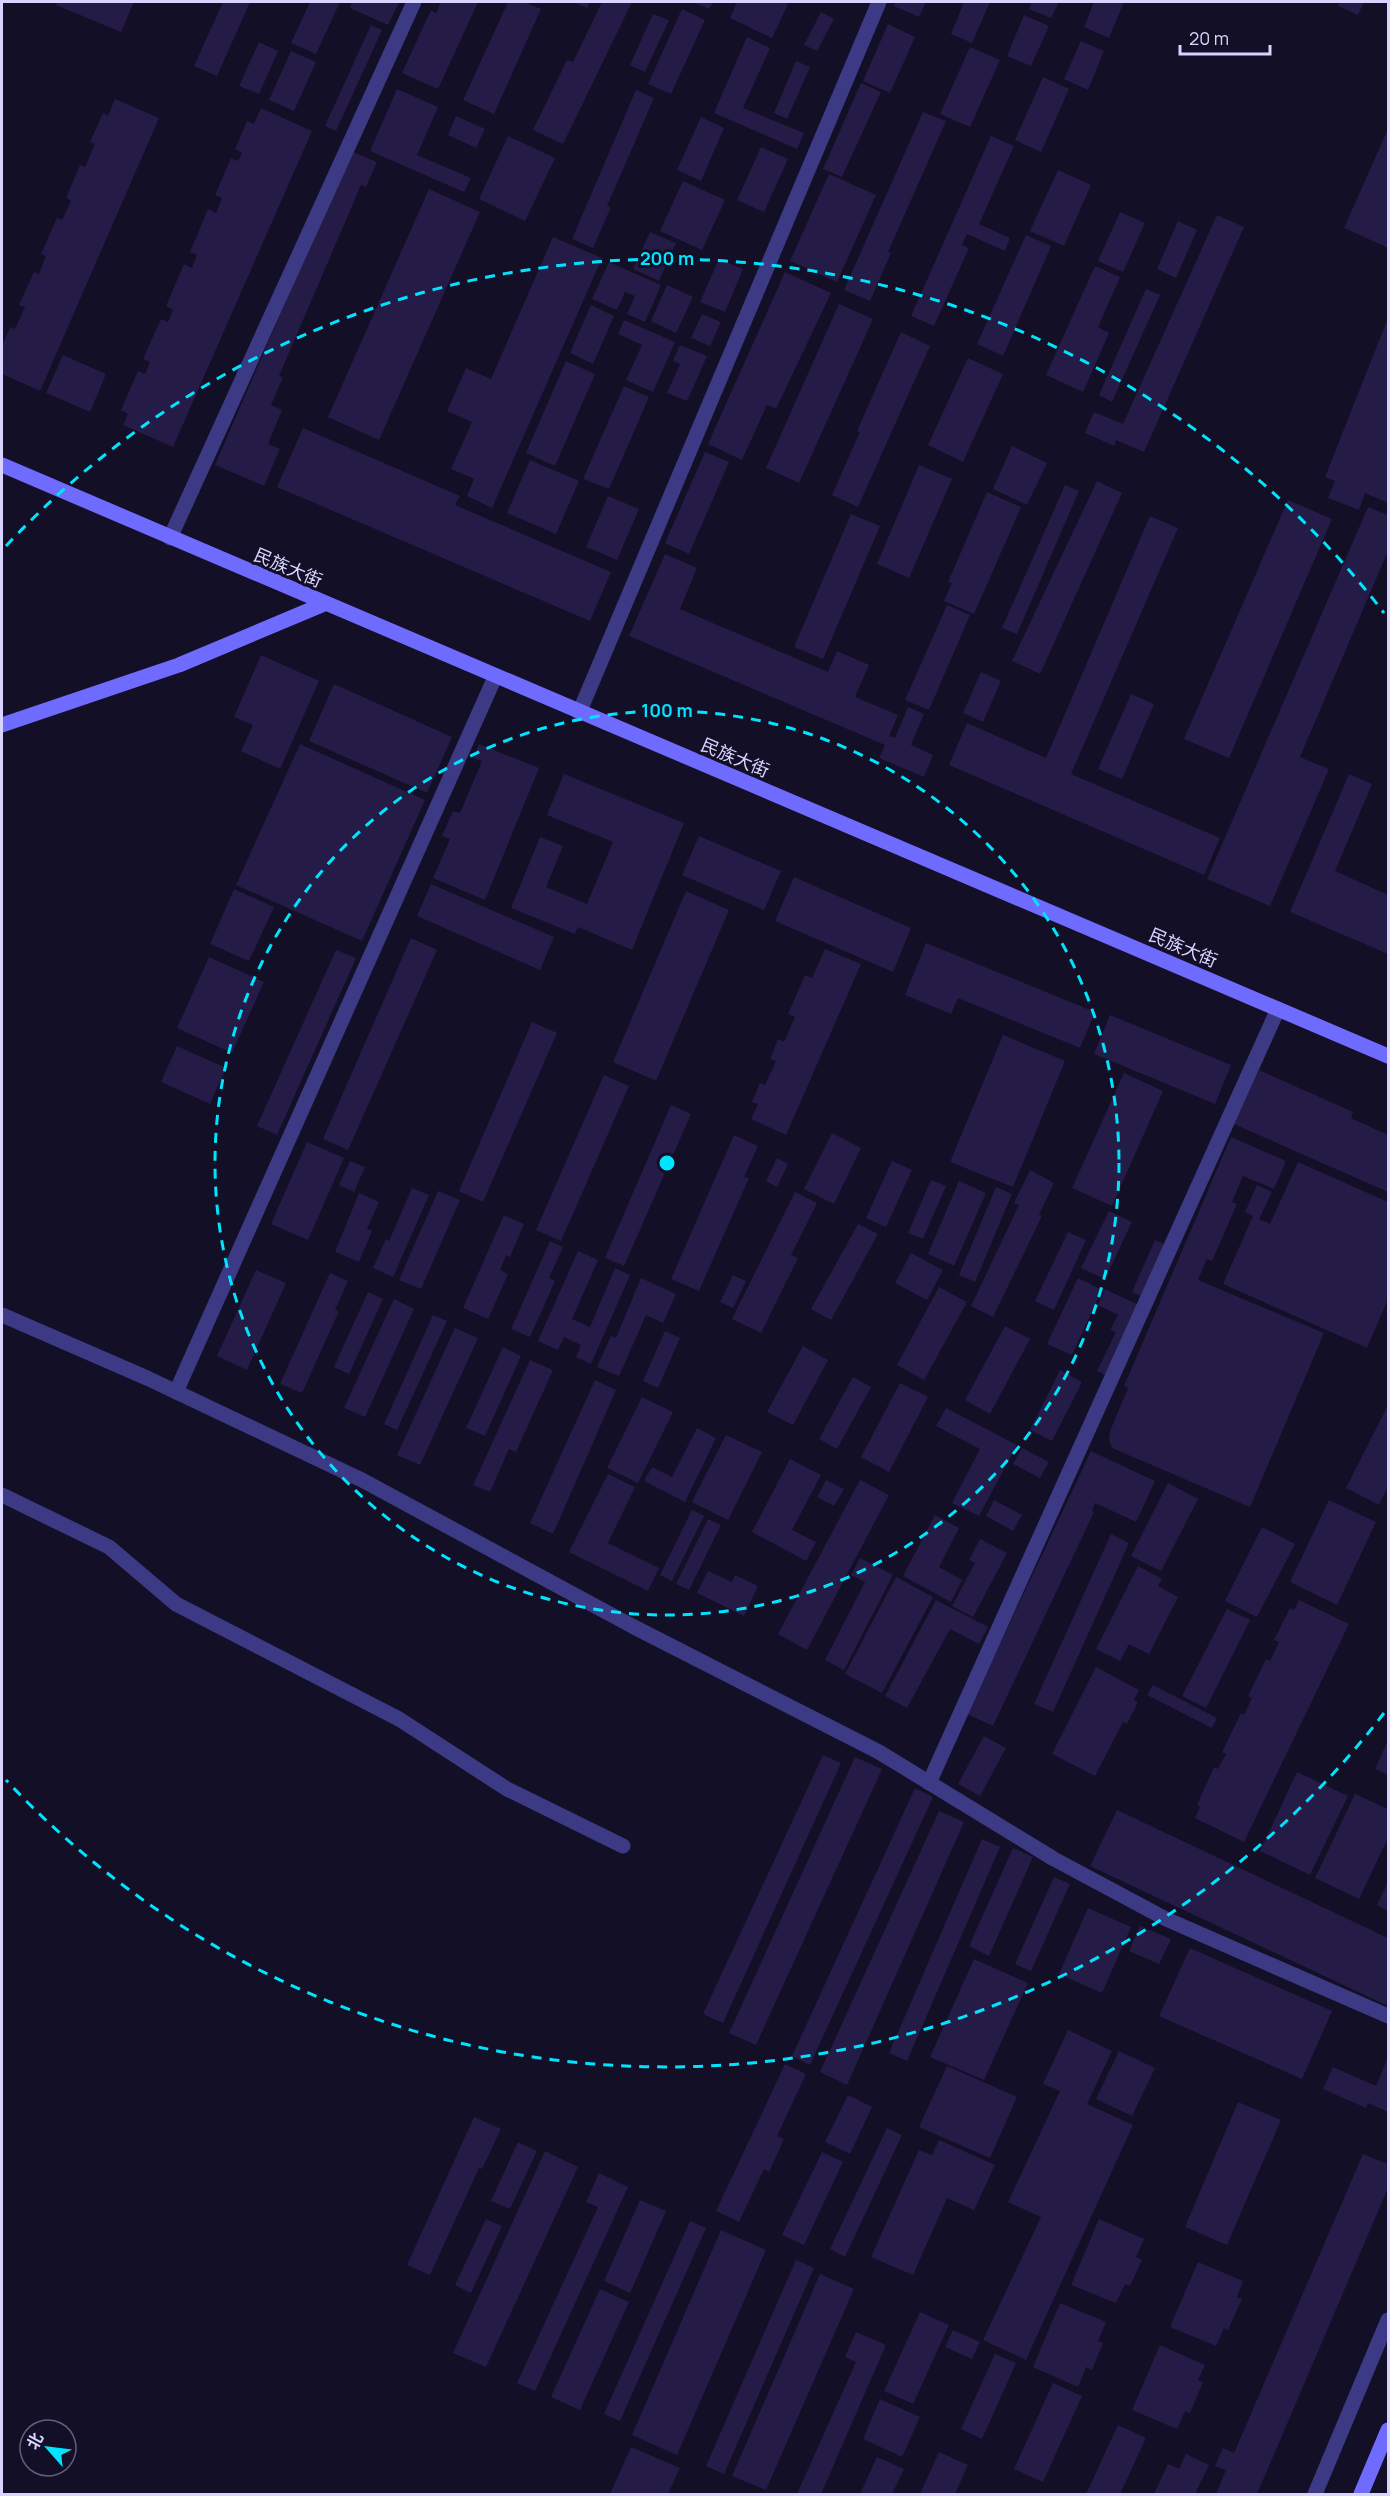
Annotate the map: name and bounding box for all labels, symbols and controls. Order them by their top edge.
scale bar [1180,18,1270,56]
text: 20 m [1189,26,1229,50]
text: 200 m [640,246,694,270]
street label: 民族大街 [251,542,326,592]
text: 100 m [641,698,693,722]
street label: 民族大街 [698,732,773,782]
street label: 民族大街 [1146,922,1221,972]
centre of rings [657,1153,677,1173]
north arrow [18,2418,78,2478]
text: 北 [21,2429,48,2453]

